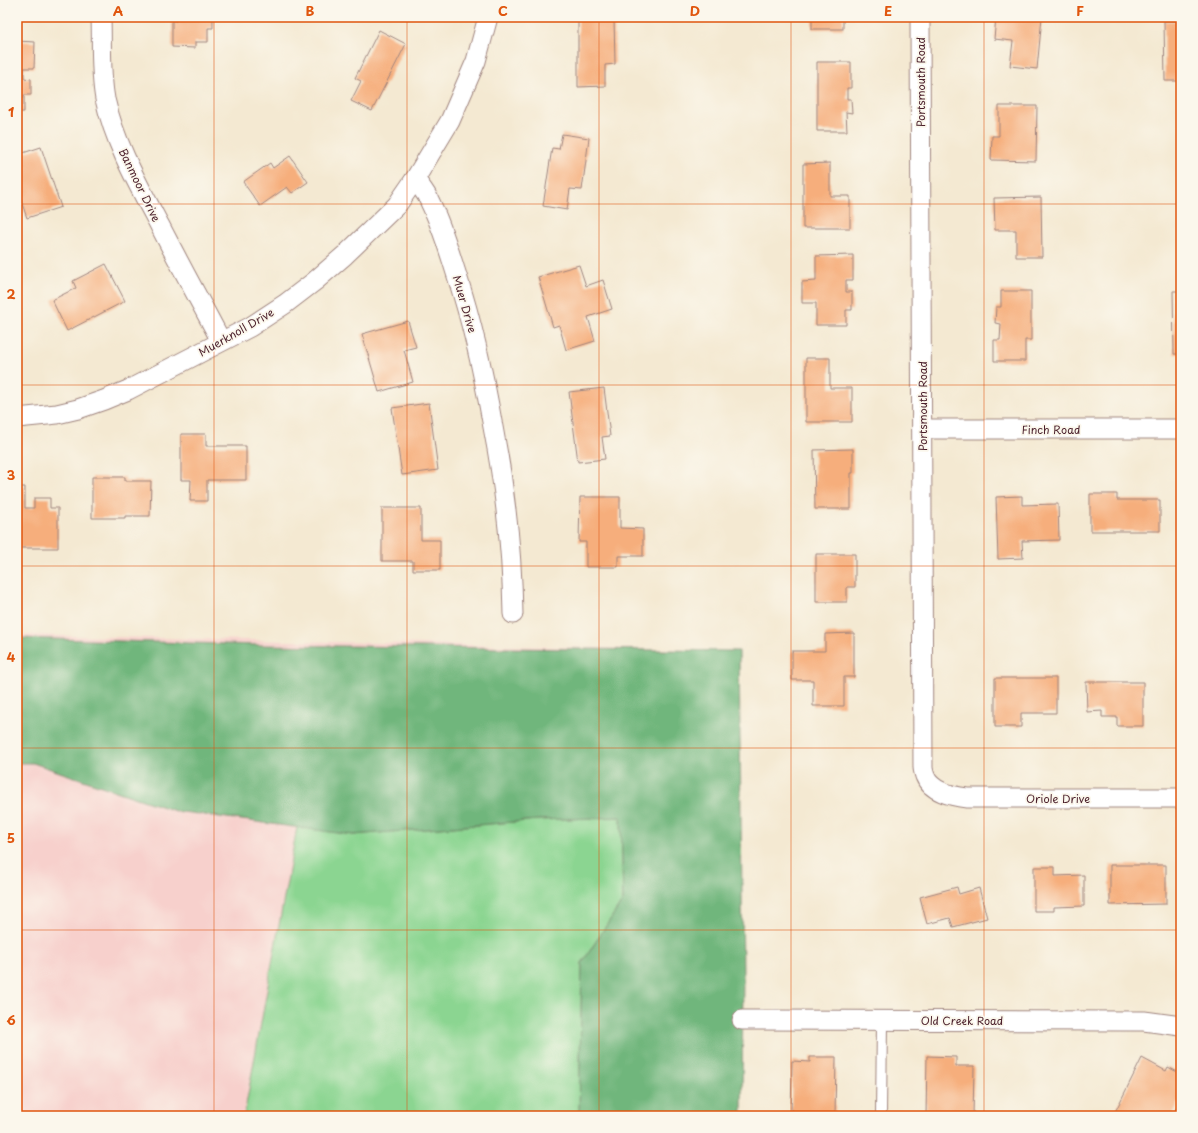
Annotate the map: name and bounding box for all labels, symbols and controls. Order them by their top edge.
text: A [113,1,123,20]
text: B [306,1,315,20]
text: C [498,1,508,20]
text: D [690,1,700,20]
text: E [884,1,892,20]
text: F [1076,1,1084,20]
street label: Portsmouth Road [912,37,929,127]
text: 1 [8,102,14,121]
street label: Banmoor Drive [115,145,165,225]
street label: Muer Drive [449,273,481,335]
text: 2 [6,284,16,303]
street label: Muerknoll Drive [195,303,277,361]
street label: Portsmouth Road [914,361,931,451]
street label: Finch Road [1022,421,1080,438]
text: 3 [7,465,16,484]
text: 4 [7,647,16,666]
street label: Oriole Drive [1026,790,1090,807]
text: 5 [7,828,15,847]
text: 6 [6,1010,16,1029]
street label: Old Creek Road [921,1012,1003,1029]

